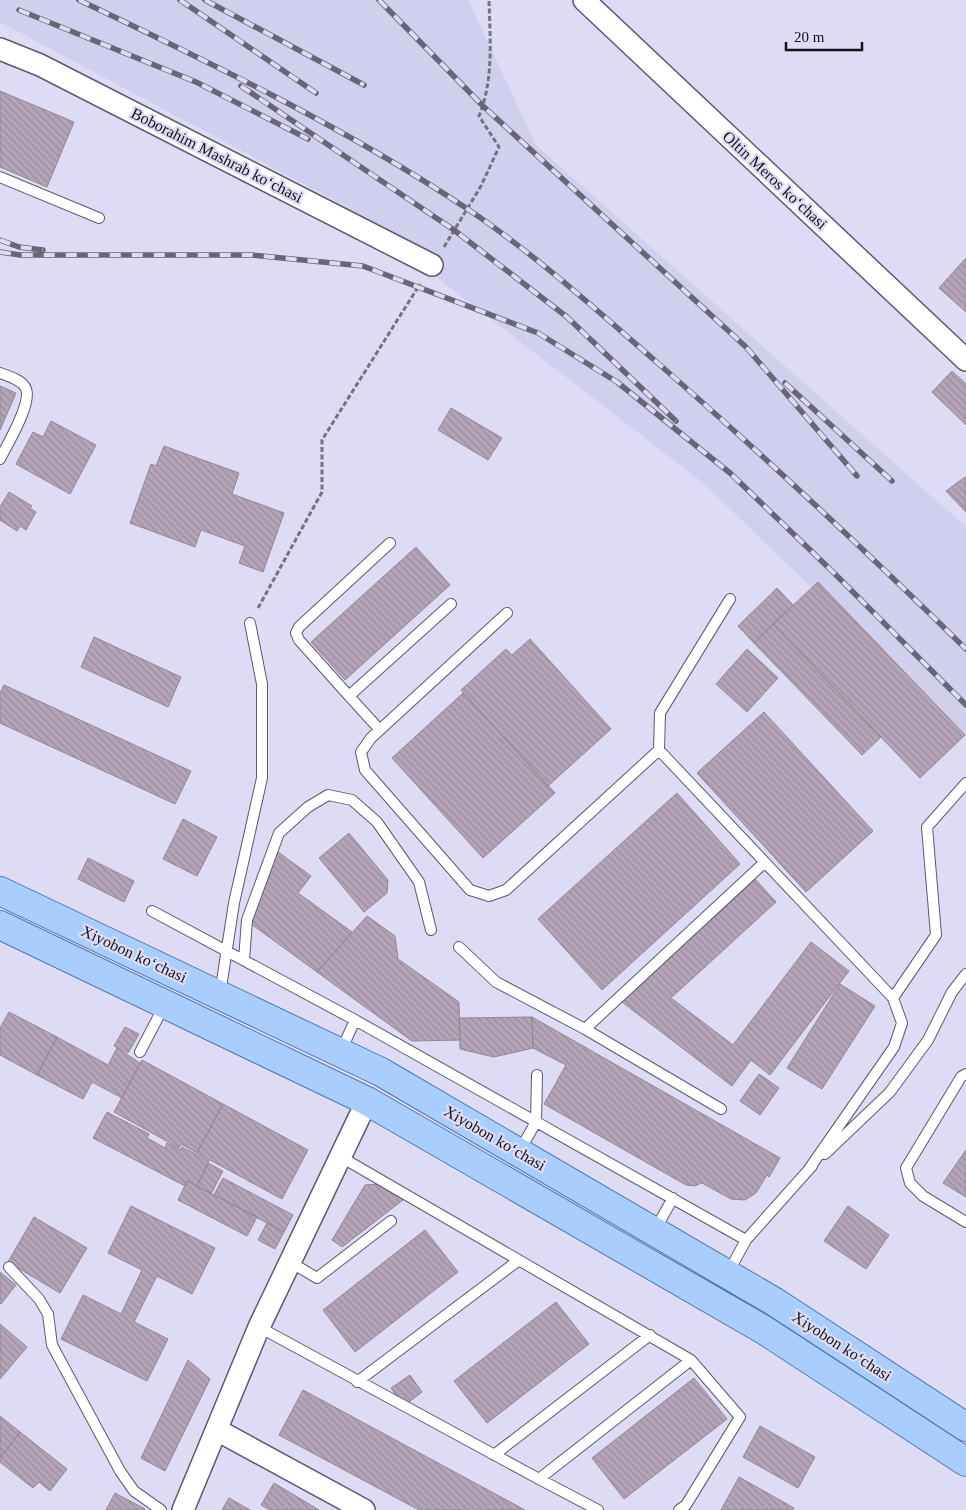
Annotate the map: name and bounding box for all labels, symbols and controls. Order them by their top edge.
scale bar [786,20,862,52]
text: 20 m [794,29,825,45]
street label: Boborahim Mashrab koʻchasi [128,104,306,206]
street label: Oltin Meros koʻchasi [719,127,831,233]
street label: Xiyobon koʻchasi [78,922,190,987]
street label: Xiyobon koʻchasi [441,1102,549,1175]
street label: Xiyobon koʻchasi [789,1308,895,1385]

